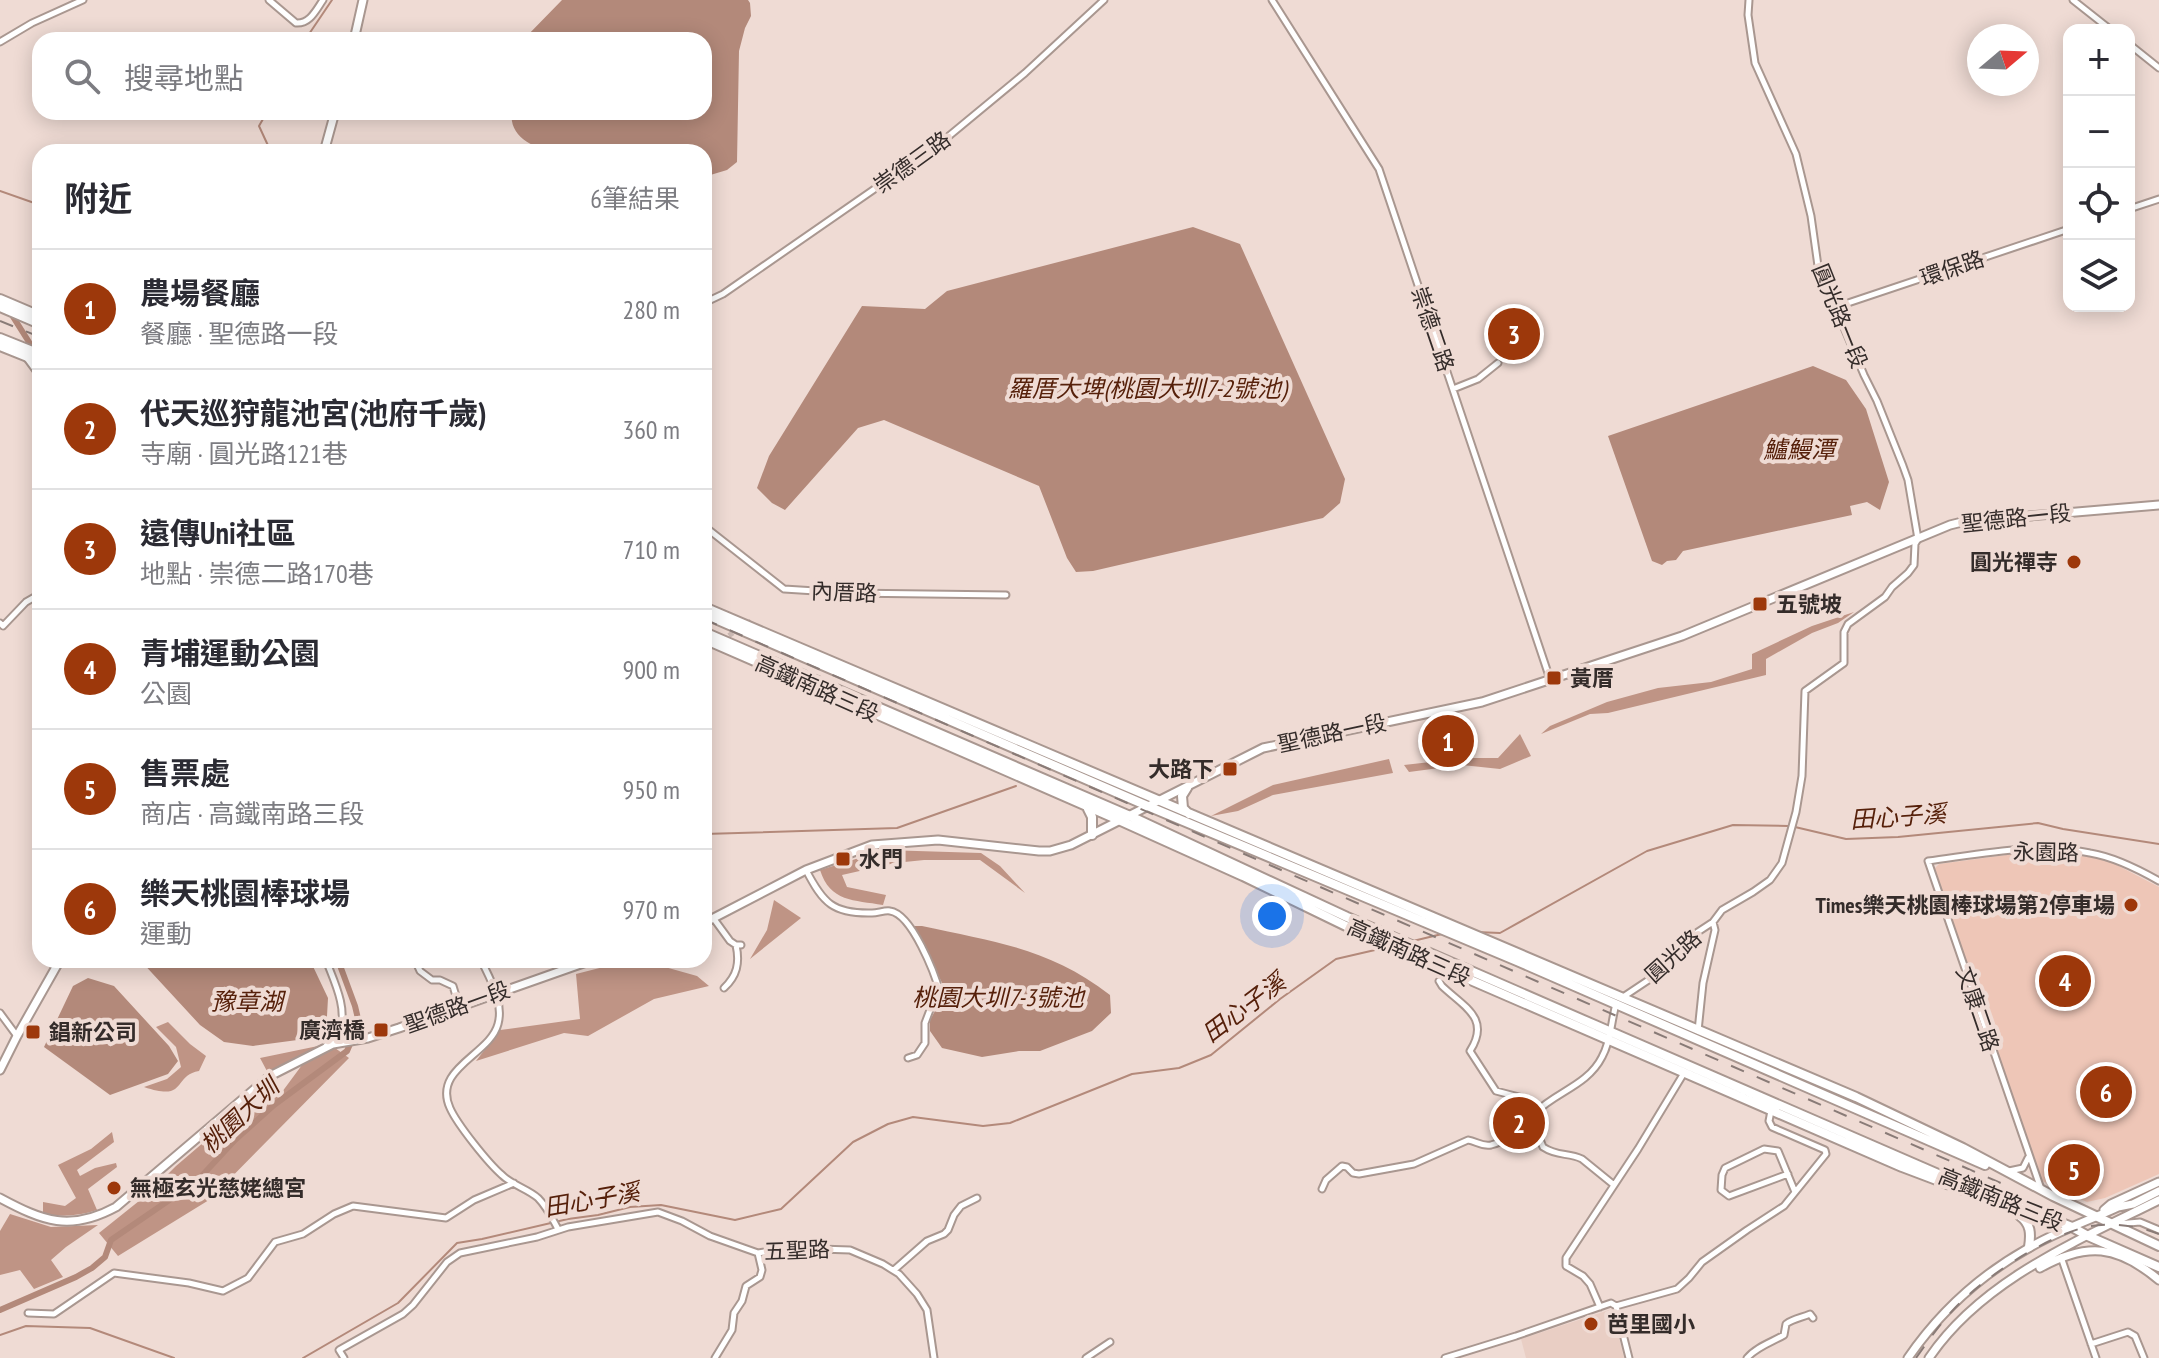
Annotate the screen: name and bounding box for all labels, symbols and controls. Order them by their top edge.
north arrow [1967,24,2039,96]
map controls [2063,24,2135,312]
button: + [2063,24,2135,96]
search box [32,32,712,120]
icon: search [60,54,104,98]
text: 搜尋地點 [124,58,244,97]
button: − [2063,96,2135,168]
street label: 崇德三路 [868,125,956,199]
button: locate [2063,168,2135,240]
text: 附近 [64,176,132,220]
text: 6筆結果 [590,182,680,215]
button: layers [2063,240,2135,312]
street label: 環保路 [1916,244,1988,292]
street label: 圓光路一段 [1806,260,1874,372]
text: 農場餐廳 [140,273,260,312]
street label: 崇德二路 [1405,283,1461,375]
text: 1 [84,293,96,326]
text: 280 m [622,293,680,326]
pin: 3 [1488,304,1540,364]
text: 餐廳 · 聖德路一段 [140,317,339,350]
water label: 羅厝大埤(桃園大圳7-2號池) [1008,373,1289,404]
text: 代天巡狩龍池宮(池府千歲) [140,393,487,432]
text: 2 [84,413,96,446]
text: 360 m [622,413,680,446]
water label: 鱸鰻潭 [1763,434,1839,465]
text: 寺廟 · 圓光路121巷 [140,437,348,470]
street label: 聖德路一段 [1960,498,2072,538]
text: 遠傳Uni社區 [140,513,296,552]
text: 3 [84,533,96,566]
text: 710 m [622,533,680,566]
place label: 圓光禪寺 [1970,548,2058,576]
marker: 圓光禪寺 [2065,553,2083,571]
text: 地點 · 崇德二路170巷 [140,557,374,590]
street label: 內厝路 [811,577,877,607]
place label: 五號坡 [1776,590,1842,618]
marker: 五號坡 [1751,595,1769,613]
text: 青埔運動公園 [140,633,320,672]
street label: 高鐵南路三段 [751,648,883,728]
text: 4 [84,653,96,686]
text: 900 m [622,653,680,686]
place label: 黃厝 [1570,664,1614,692]
marker: 黃厝 [1545,669,1563,687]
text: 公園 [140,677,192,710]
street label: 聖德路一段 [1275,708,1389,758]
pin: 1 [1422,711,1474,771]
text: 售票處 [140,753,230,792]
place label: 大路下 [1148,755,1214,783]
marker: 大路下 [1221,760,1239,778]
text: 5 [84,773,96,806]
text: 950 m [622,773,680,806]
text: 商店 · 高鐵南路三段 [140,797,365,830]
water label: 田心子溪 [1849,797,1950,835]
street label: 永園路 [2013,837,2079,867]
place label: 水門 [859,845,903,873]
marker: 水門 [834,850,852,868]
text: 樂天桃園棒球場 [140,873,350,912]
place label: Times樂天桃園棒球場第2停車場 [1815,891,2115,919]
text: 6 [84,893,96,926]
text: 970 m [622,893,680,926]
your location [1252,896,1292,936]
marker: Times樂天桃園棒球場第2停車場 [2122,896,2140,914]
street label: 高鐵南路三段 [1343,912,1475,992]
text: 運動 [140,917,192,950]
street label: 圓光路 [1639,924,1707,988]
pin: 4 [2039,951,2091,1011]
street label: 文康二路 [1950,963,2006,1055]
water label: 田心子溪 [1196,965,1294,1049]
street label: 聖德路一段 [401,975,513,1039]
water label: 桃園大圳7-3號池 [912,982,1087,1013]
water label: 豫章湖 [211,986,287,1017]
place label: 廣濟橋 [299,1016,365,1044]
place label: 錩新公司 [49,1018,137,1046]
marker: 廣濟橋 [372,1021,390,1039]
marker: 錩新公司 [24,1023,42,1041]
pin: 6 [2080,1062,2132,1122]
water label: 桃園大圳 [194,1070,288,1160]
pin: 2 [1493,1093,1545,1153]
pin: 5 [2048,1140,2100,1200]
street label: 高鐵南路三段 [1935,1161,2067,1237]
place label: 無極玄光慈姥總宮 [130,1174,306,1202]
water label: 田心子溪 [542,1175,645,1223]
marker: 無極玄光慈姥總宮 [105,1179,123,1197]
street label: 五聖路 [764,1235,830,1265]
place label: 芭里國小 [1607,1310,1695,1338]
marker: 芭里國小 [1582,1315,1600,1333]

